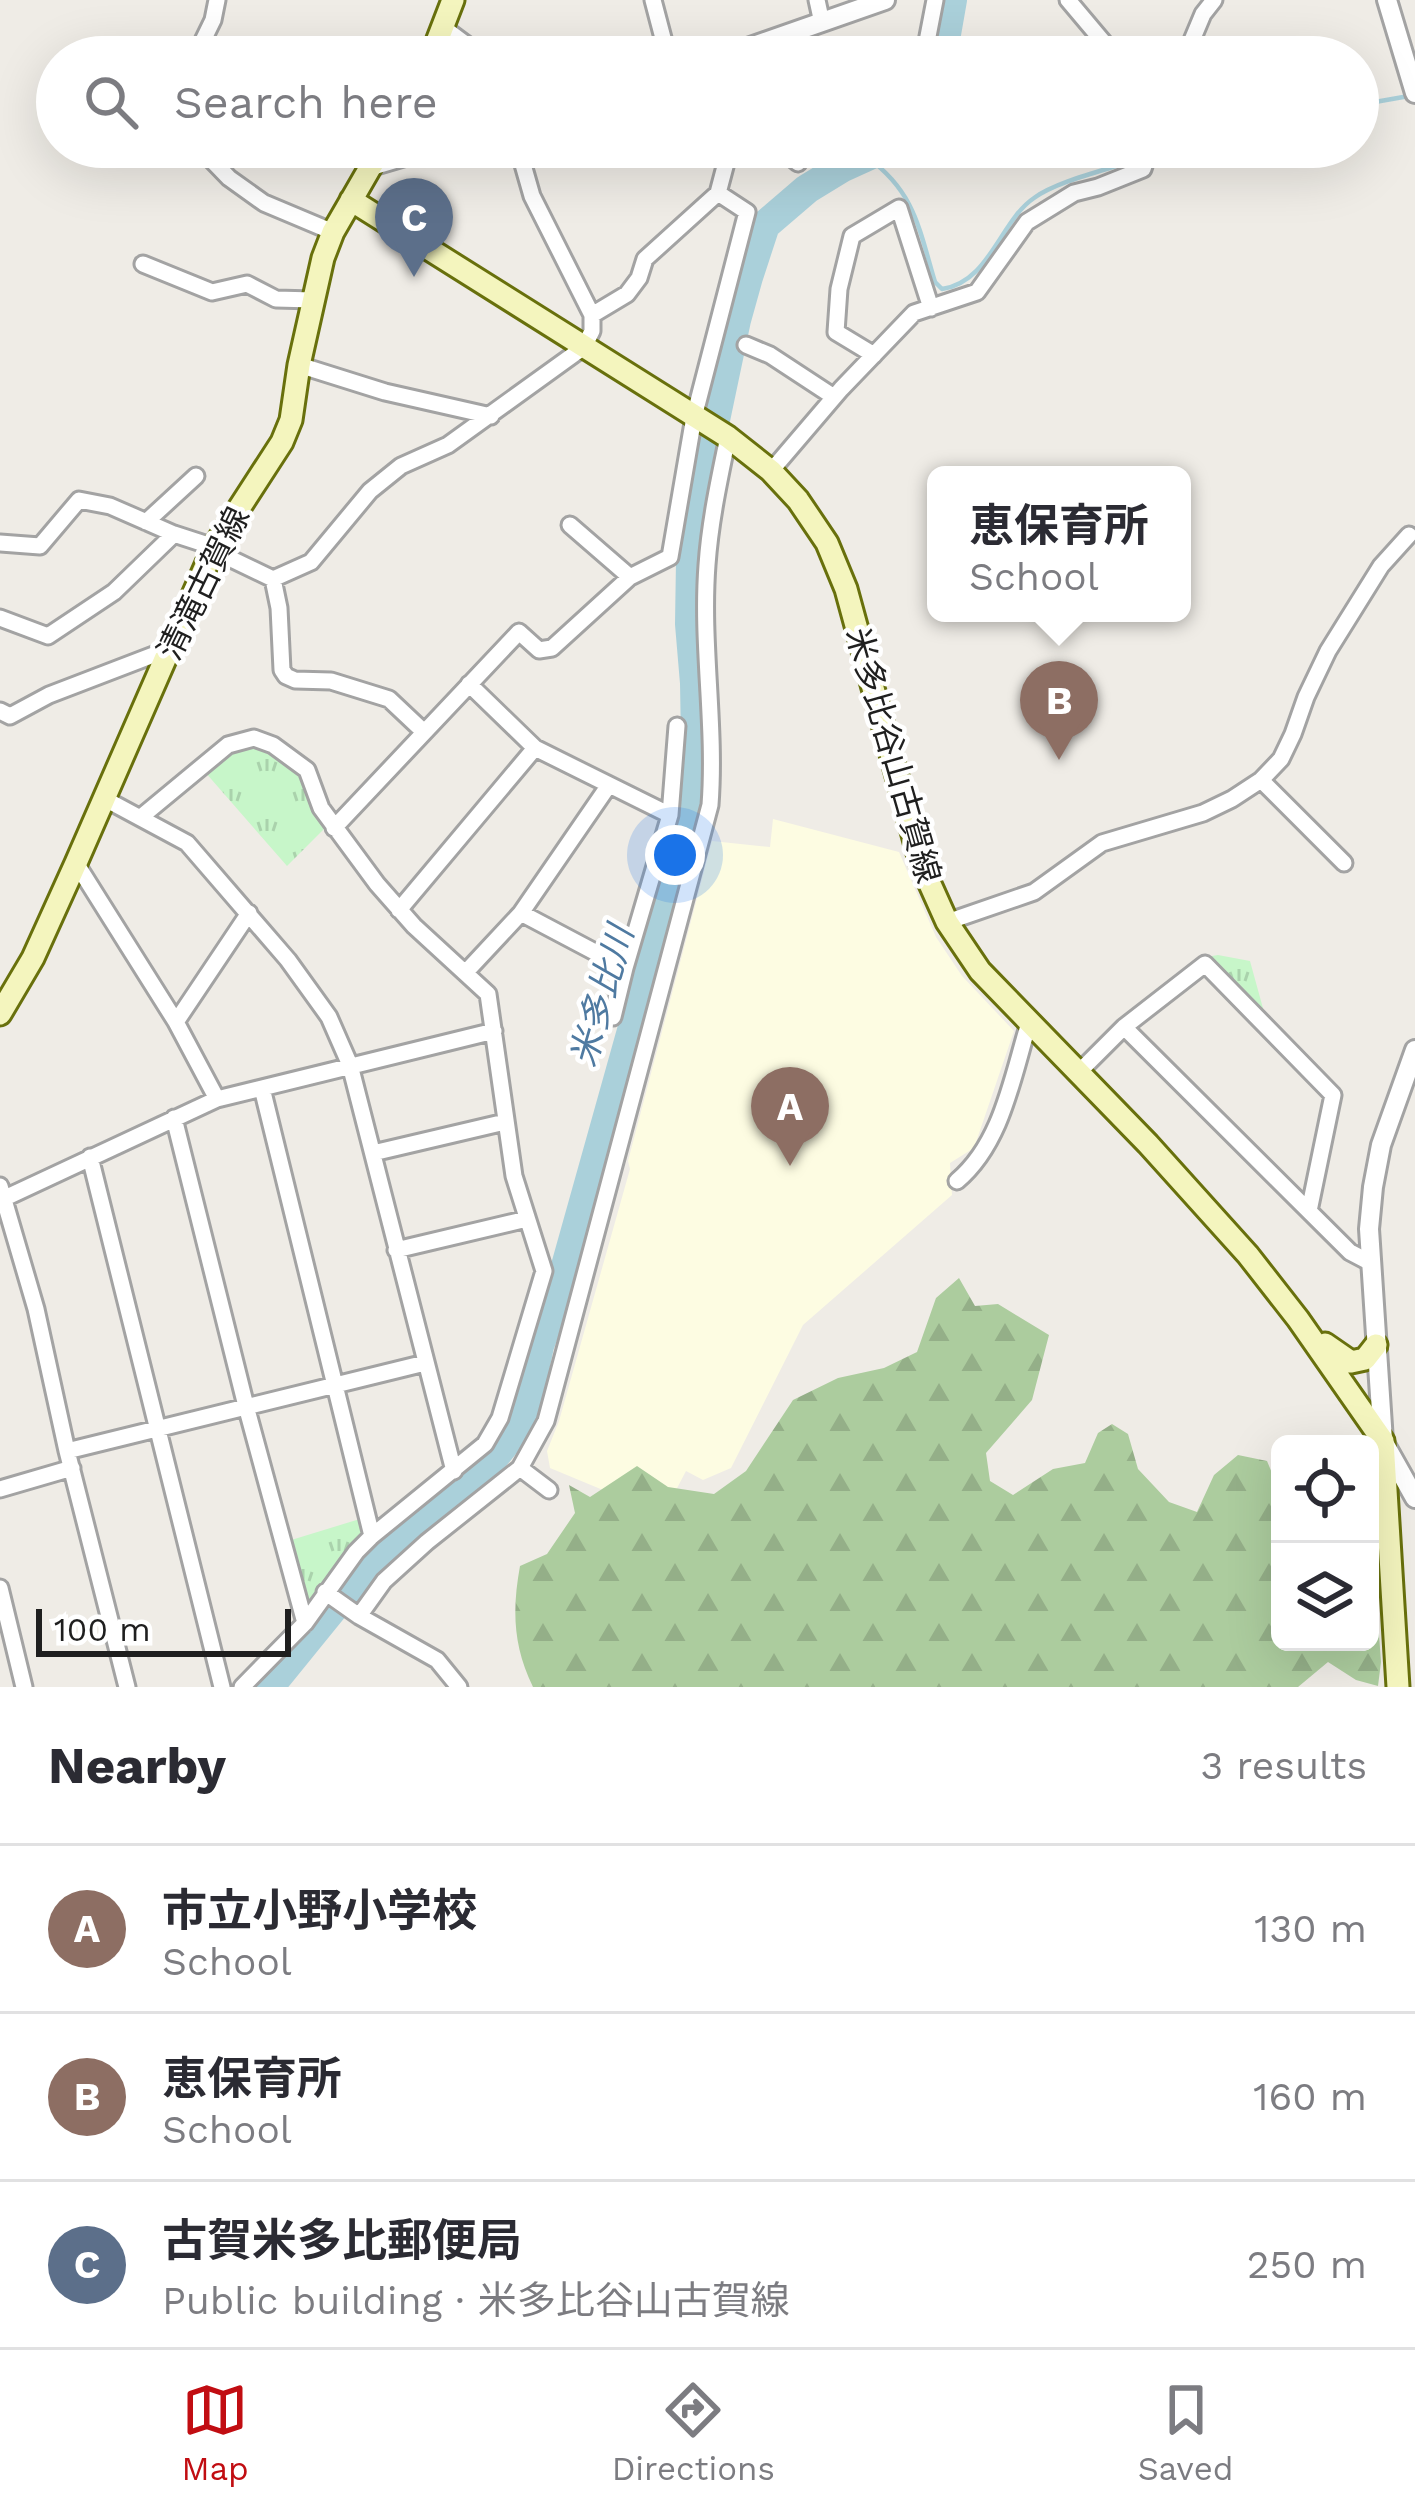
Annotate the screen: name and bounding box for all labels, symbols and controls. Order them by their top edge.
search box [36,36,1379,168]
icon: search [78,69,144,135]
text: Search here [174,76,438,129]
pin: C [375,178,453,277]
popup [927,466,1191,622]
text: 恵保育所 [969,499,1149,552]
street label: 清滝古賀線 [150,501,257,666]
text: School [969,554,1099,599]
street label: 米多比谷山古賀線 [838,623,949,887]
pin: B [1020,661,1098,760]
your location [645,825,705,885]
water label: 米多比川 [562,917,643,1071]
pin: A [751,1067,829,1166]
map controls [1271,1435,1379,1651]
button: locate [1271,1435,1379,1543]
button: layers [1271,1543,1379,1651]
scale bar [36,1603,291,1656]
text: 100 m [54,1610,151,1649]
text: Nearby [48,1736,226,1795]
text: 3 results [1201,1743,1367,1788]
text: 市立小野小学校 [162,1884,477,1937]
text: A [74,1906,100,1951]
text: 130 m [1254,1906,1367,1951]
text: School [162,1939,292,1984]
text: 恵保育所 [162,2052,342,2105]
text: B [74,2074,100,2119]
text: 160 m [1253,2074,1367,2119]
text: School [162,2107,292,2152]
text: 古賀米多比郵便局 [162,2214,522,2267]
text: C [74,2242,100,2287]
text: 250 m [1247,2242,1367,2287]
text: Public building · 米多比谷山古賀線 [162,2278,790,2323]
tab: Map [181,2377,249,2488]
tab: Directions [612,2377,775,2488]
tab: Saved [1138,2377,1234,2488]

